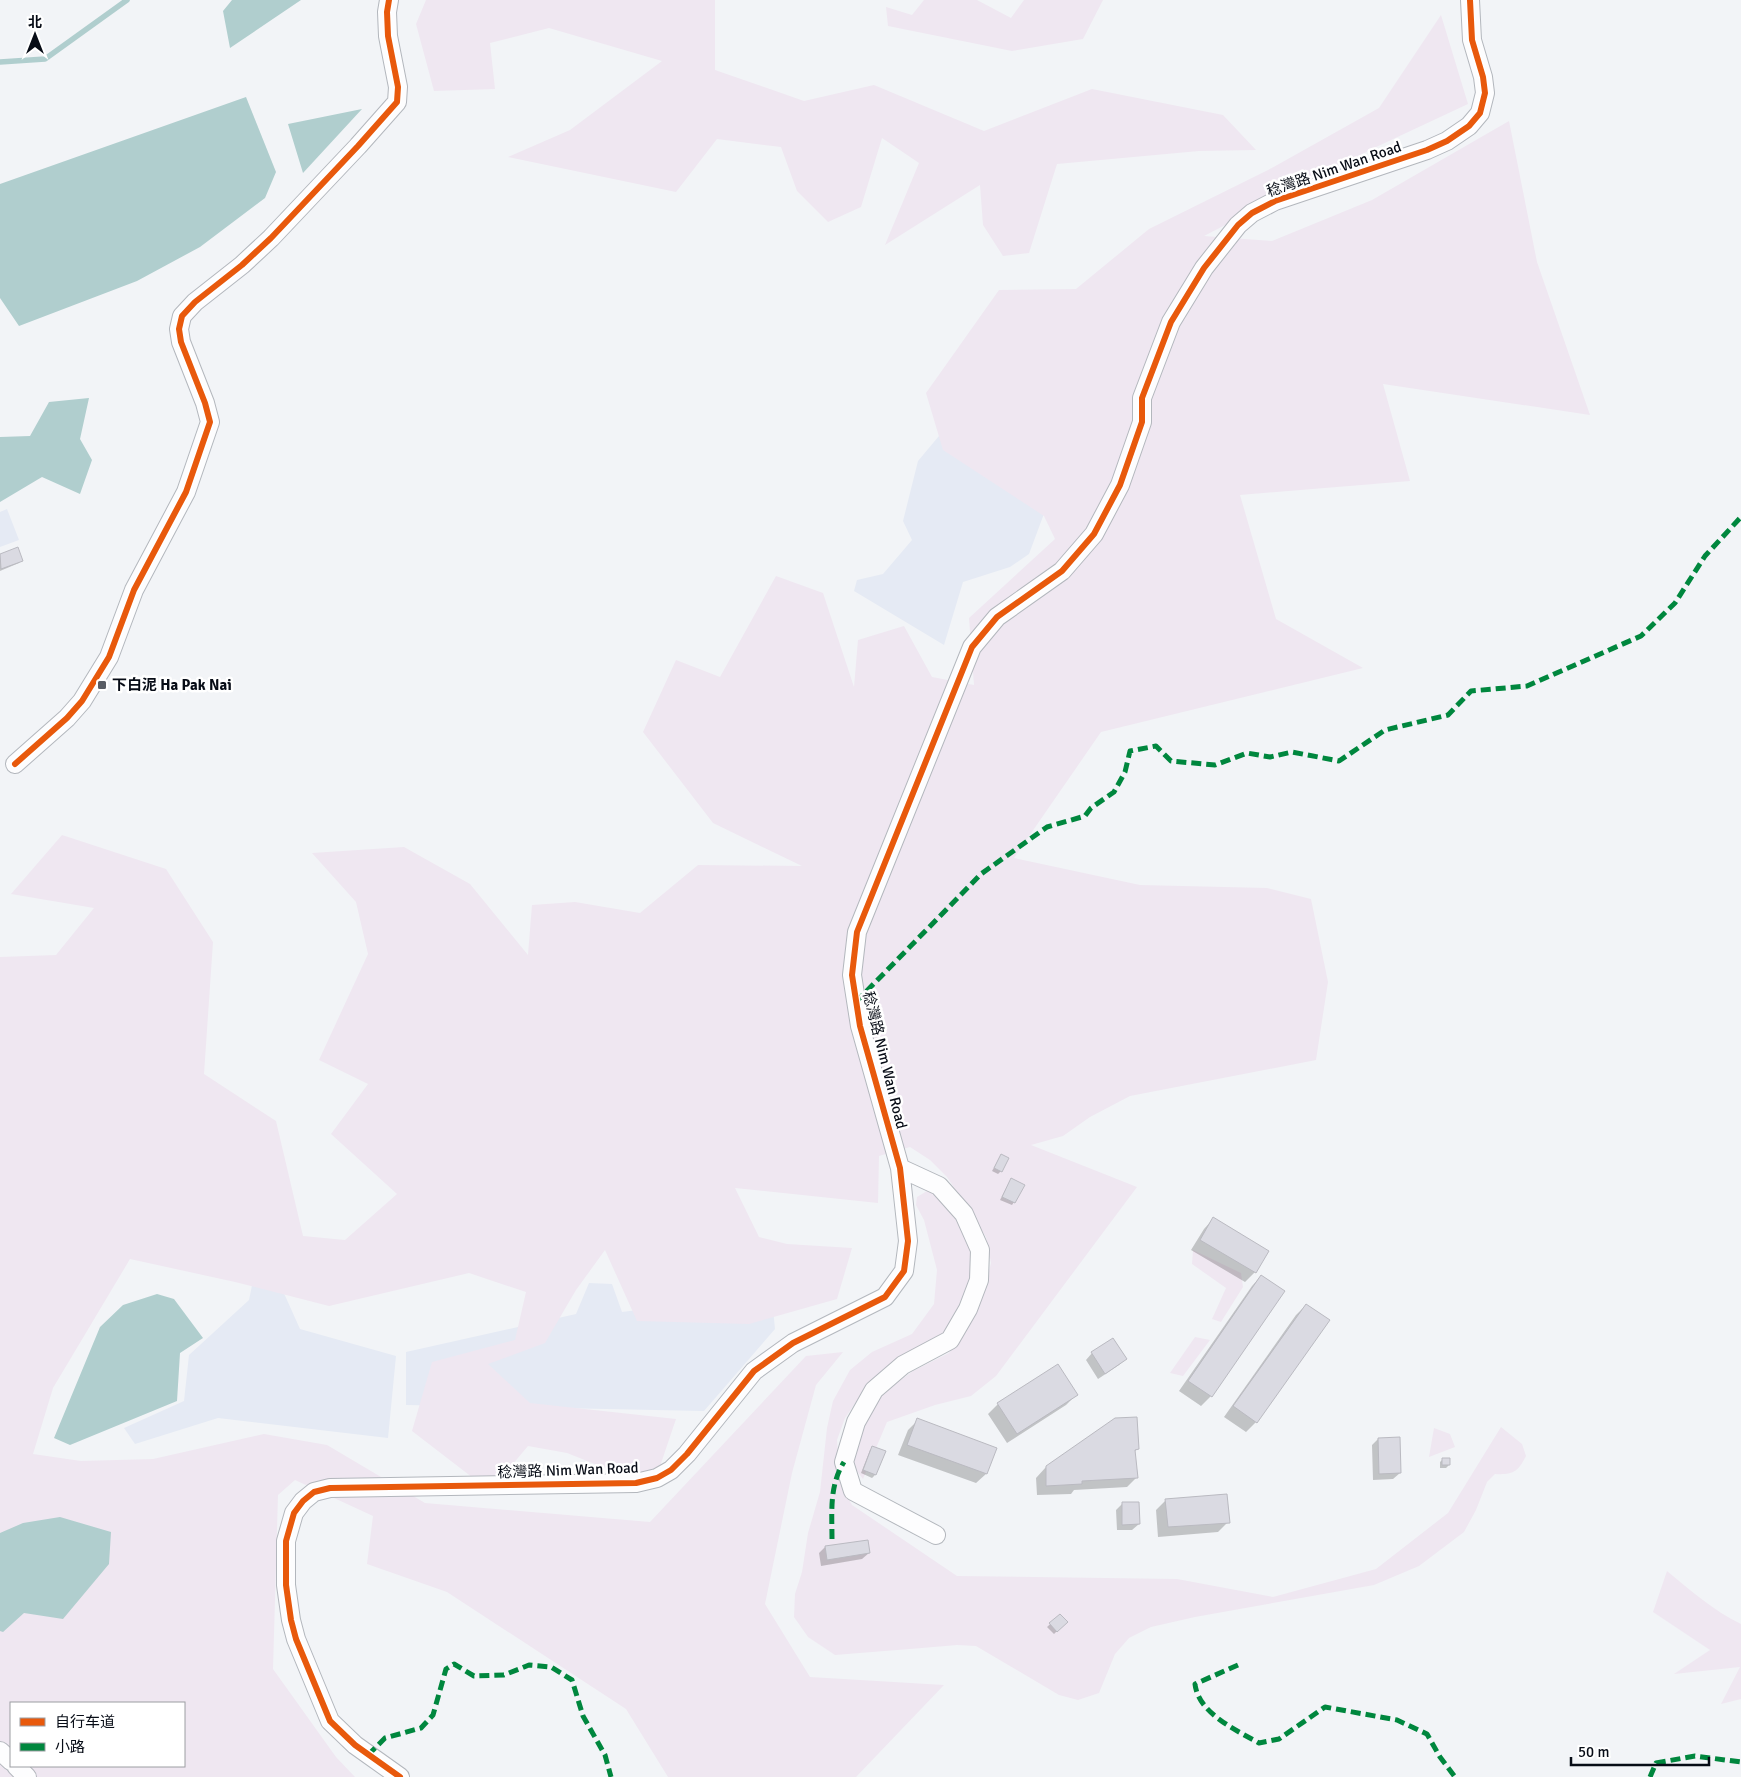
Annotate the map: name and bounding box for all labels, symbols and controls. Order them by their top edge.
north arrow [10,10,60,60]
text: 北 [28,14,42,31]
street label: 稔灣路 Nim Wan Road [1264,137,1404,200]
place label: 下白泥 Ha Pak Nai [112,676,232,694]
marker: 下白泥 Ha Pak Nai [96,679,108,691]
street label: 稔灣路 Nim Wan Road [859,989,911,1131]
street label: 稔灣路 Nim Wan Road [497,1459,639,1481]
legend [10,1702,185,1767]
text: 自行车道 [55,1713,115,1731]
scale bar [1571,1734,1708,1766]
text: 小路 [55,1738,85,1756]
text: 50 m [1578,1743,1609,1761]

